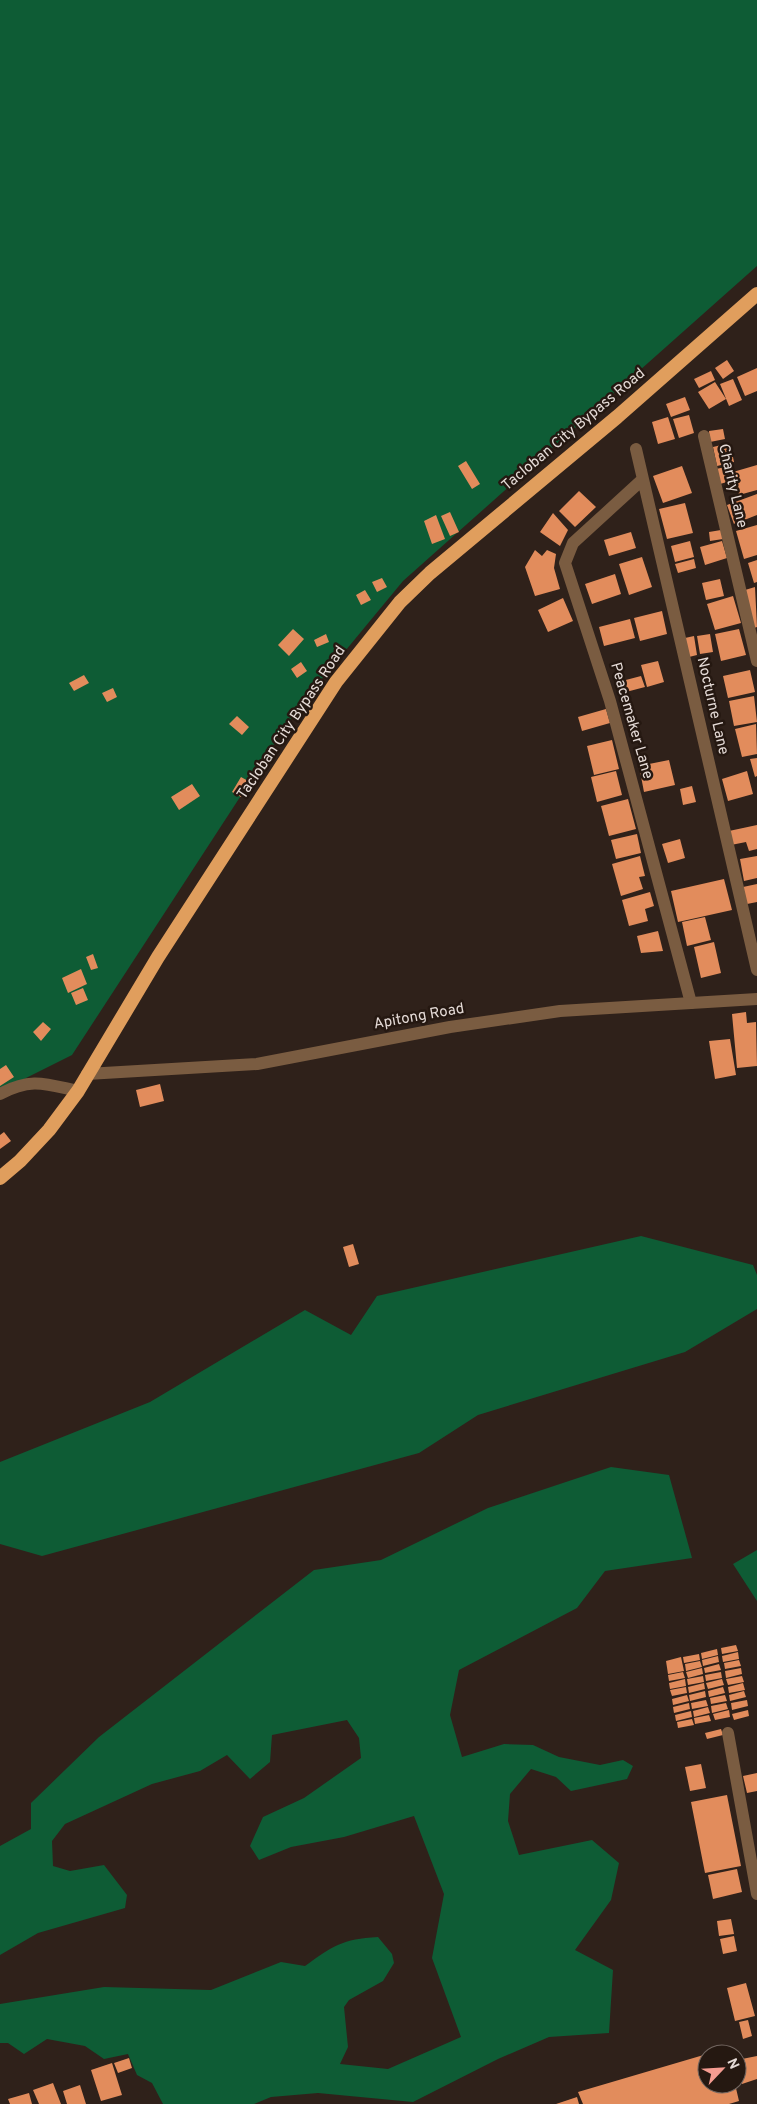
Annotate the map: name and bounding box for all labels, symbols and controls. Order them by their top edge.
street label: Tacloban City Bypass Road [499,365,649,495]
street label: Charity Lane [713,442,751,530]
street label: Tacloban City Bypass Road [233,643,351,803]
street label: Nocturne Lane [692,655,732,757]
street label: Peacemaker Lane [605,661,657,781]
street label: Apitong Road [372,1000,466,1034]
north arrow [697,2044,747,2094]
text: N [723,2056,742,2072]

